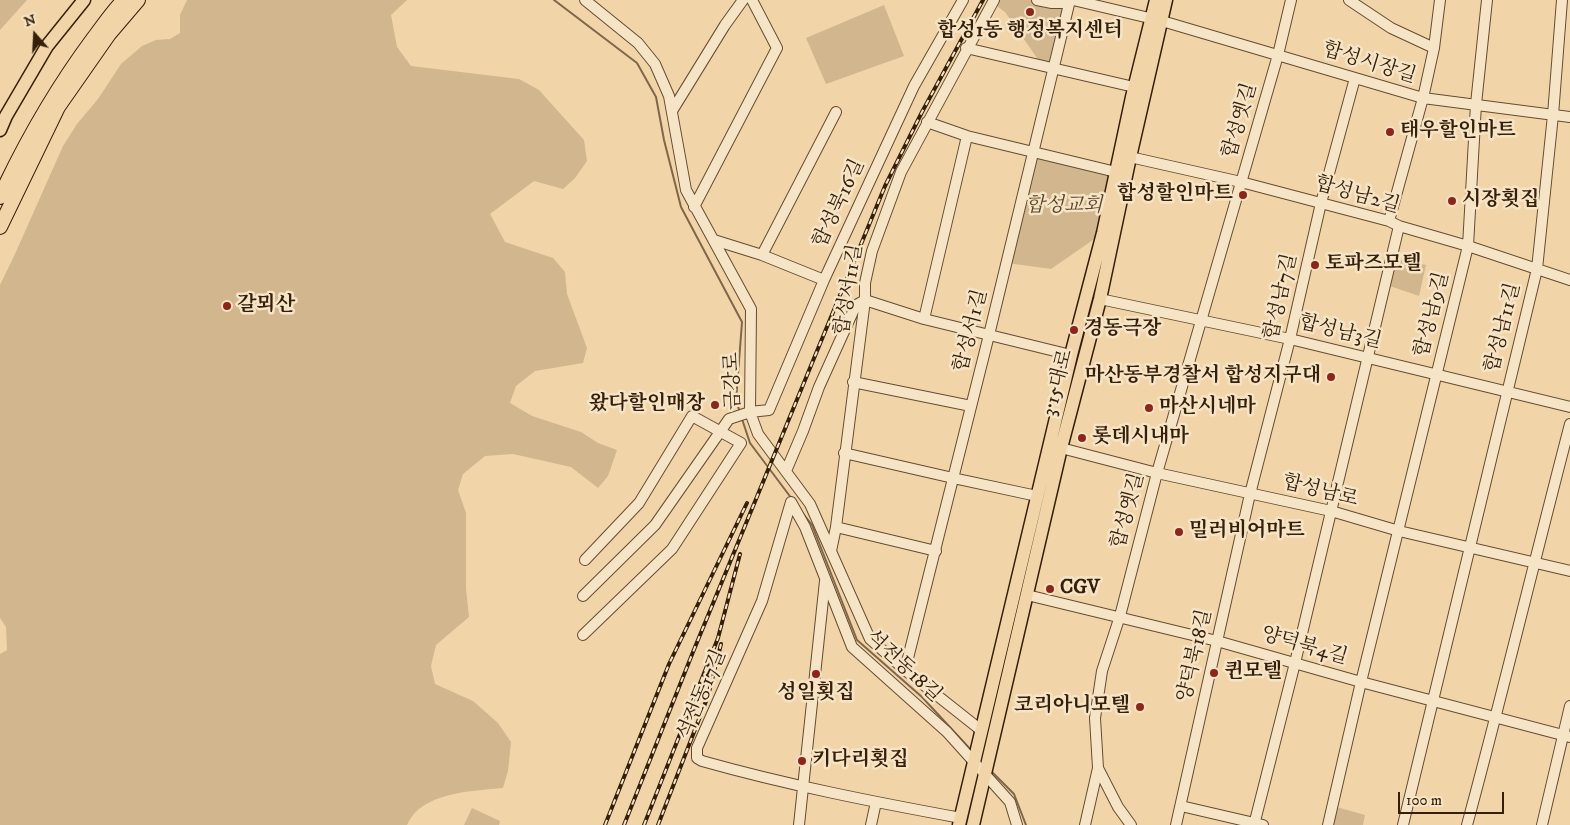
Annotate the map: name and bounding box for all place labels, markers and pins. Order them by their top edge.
marker: 합성1동 행정복지센터 [1024,6,1036,18]
place label: 합성1동 행정복지센터 [937,20,1123,44]
place label: 태우할인마트 [1400,120,1516,144]
marker: 태우할인마트 [1384,126,1396,138]
place label: 합성할인마트 [1117,183,1233,207]
marker: 합성할인마트 [1237,189,1249,201]
place label: 시장횟집 [1462,189,1539,213]
marker: 시장횟집 [1446,195,1458,207]
place label: 토파즈모텔 [1325,253,1422,277]
marker: 토파즈모텔 [1309,259,1321,271]
place label: 갈뫼산 [237,294,295,318]
marker: 갈뫼산 [221,300,233,312]
place label: 경동극장 [1084,318,1161,342]
marker: 경동극장 [1068,324,1080,336]
place label: 마산동부경찰서 합성지구대 [1085,365,1321,389]
marker: 마산동부경찰서 합성지구대 [1325,371,1337,383]
place label: 왔다할인매장 [589,393,705,417]
place label: 마산시네마 [1159,396,1256,420]
marker: 왔다할인매장 [709,399,721,411]
marker: 마산시네마 [1143,402,1155,414]
place label: 롯데시내마 [1092,426,1189,450]
marker: 롯데시내마 [1076,432,1088,444]
place label: 밀러비어마트 [1189,520,1305,544]
marker: 밀러비어마트 [1173,526,1185,538]
place label: CGV [1060,577,1100,601]
marker: CGV [1044,583,1056,595]
place label: 퀸모텔 [1224,661,1282,685]
marker: 퀸모텔 [1208,667,1220,679]
marker: 성일횟집 [810,668,822,680]
place label: 성일횟집 [777,682,855,706]
place label: 코리아니모텔 [1014,695,1130,719]
marker: 코리아니모텔 [1134,701,1146,713]
place label: 키다리횟집 [812,749,909,773]
marker: 키다리횟집 [796,755,808,767]

